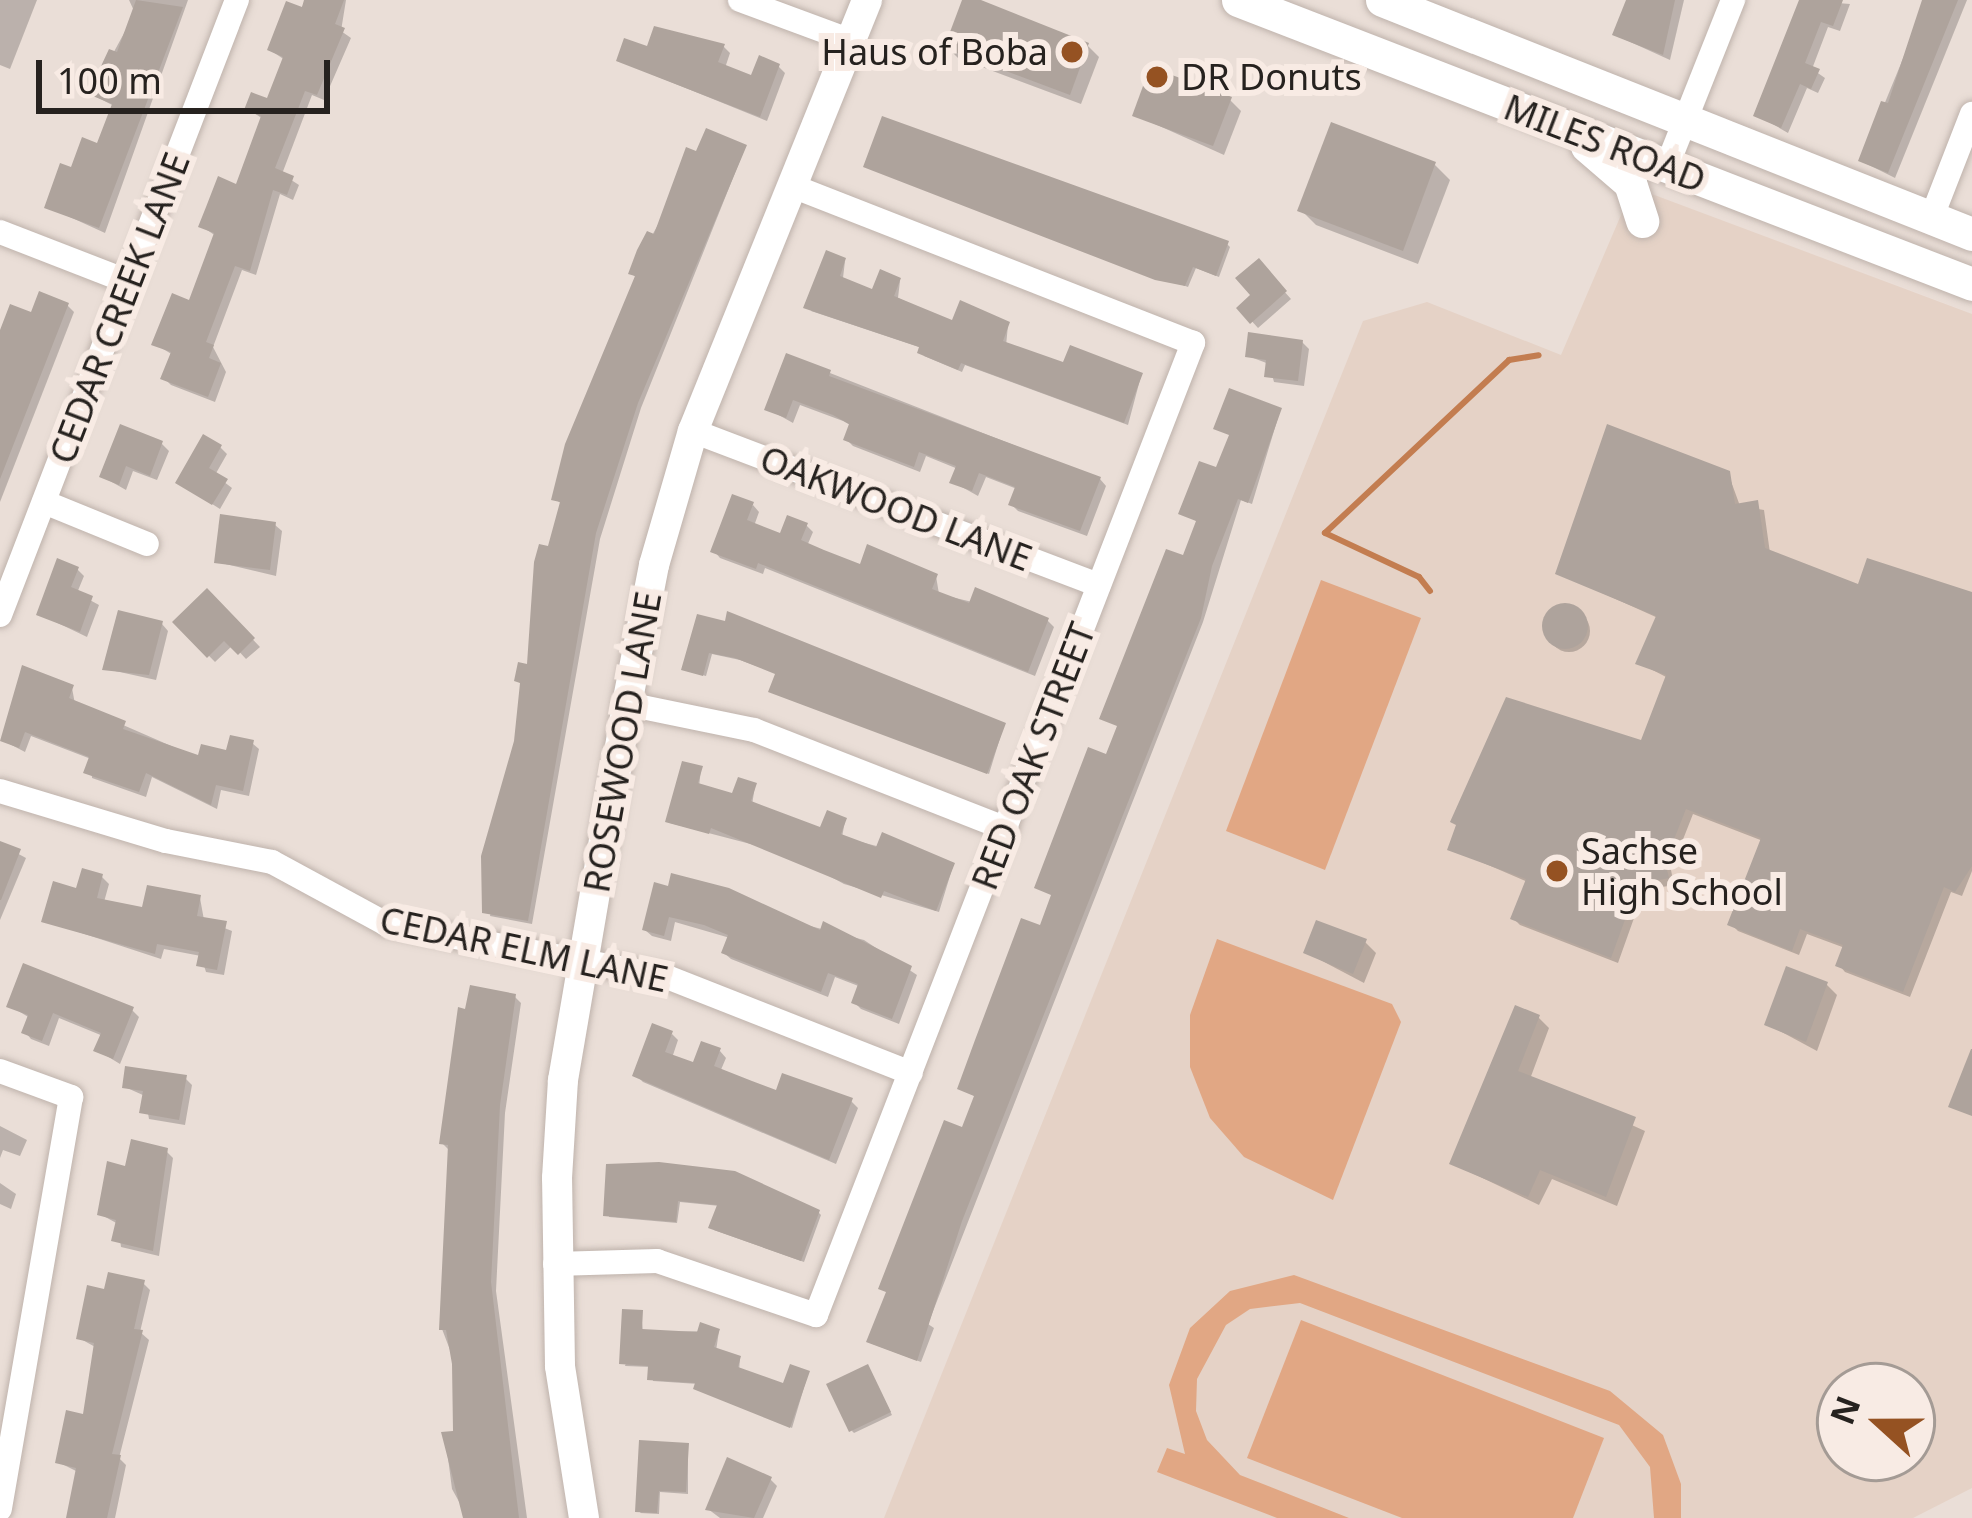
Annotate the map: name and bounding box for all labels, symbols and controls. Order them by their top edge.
place label: Haus of Boba [821,30,1048,74]
scale bar [42,36,336,110]
marker: Haus of Boba [1059,39,1085,65]
place label: DR Donuts [1181,55,1362,99]
text: 100 m [57,56,162,105]
marker: DR Donuts [1144,64,1170,90]
street label: MILES ROAD [1498,85,1712,201]
street label: CEDAR CREEK LANE [40,147,198,469]
street label: OAKWOOD LANE [754,436,1038,580]
street label: ROSEWOOD LANE [574,588,670,896]
street label: RED OAK STREET [962,616,1104,896]
place label: Sachse High School [1581,828,1783,913]
marker: Sachse High School [1544,858,1570,884]
street label: CEDAR ELM LANE [376,897,672,1001]
north arrow [1816,1362,1936,1482]
text: N [1819,1389,1871,1431]

